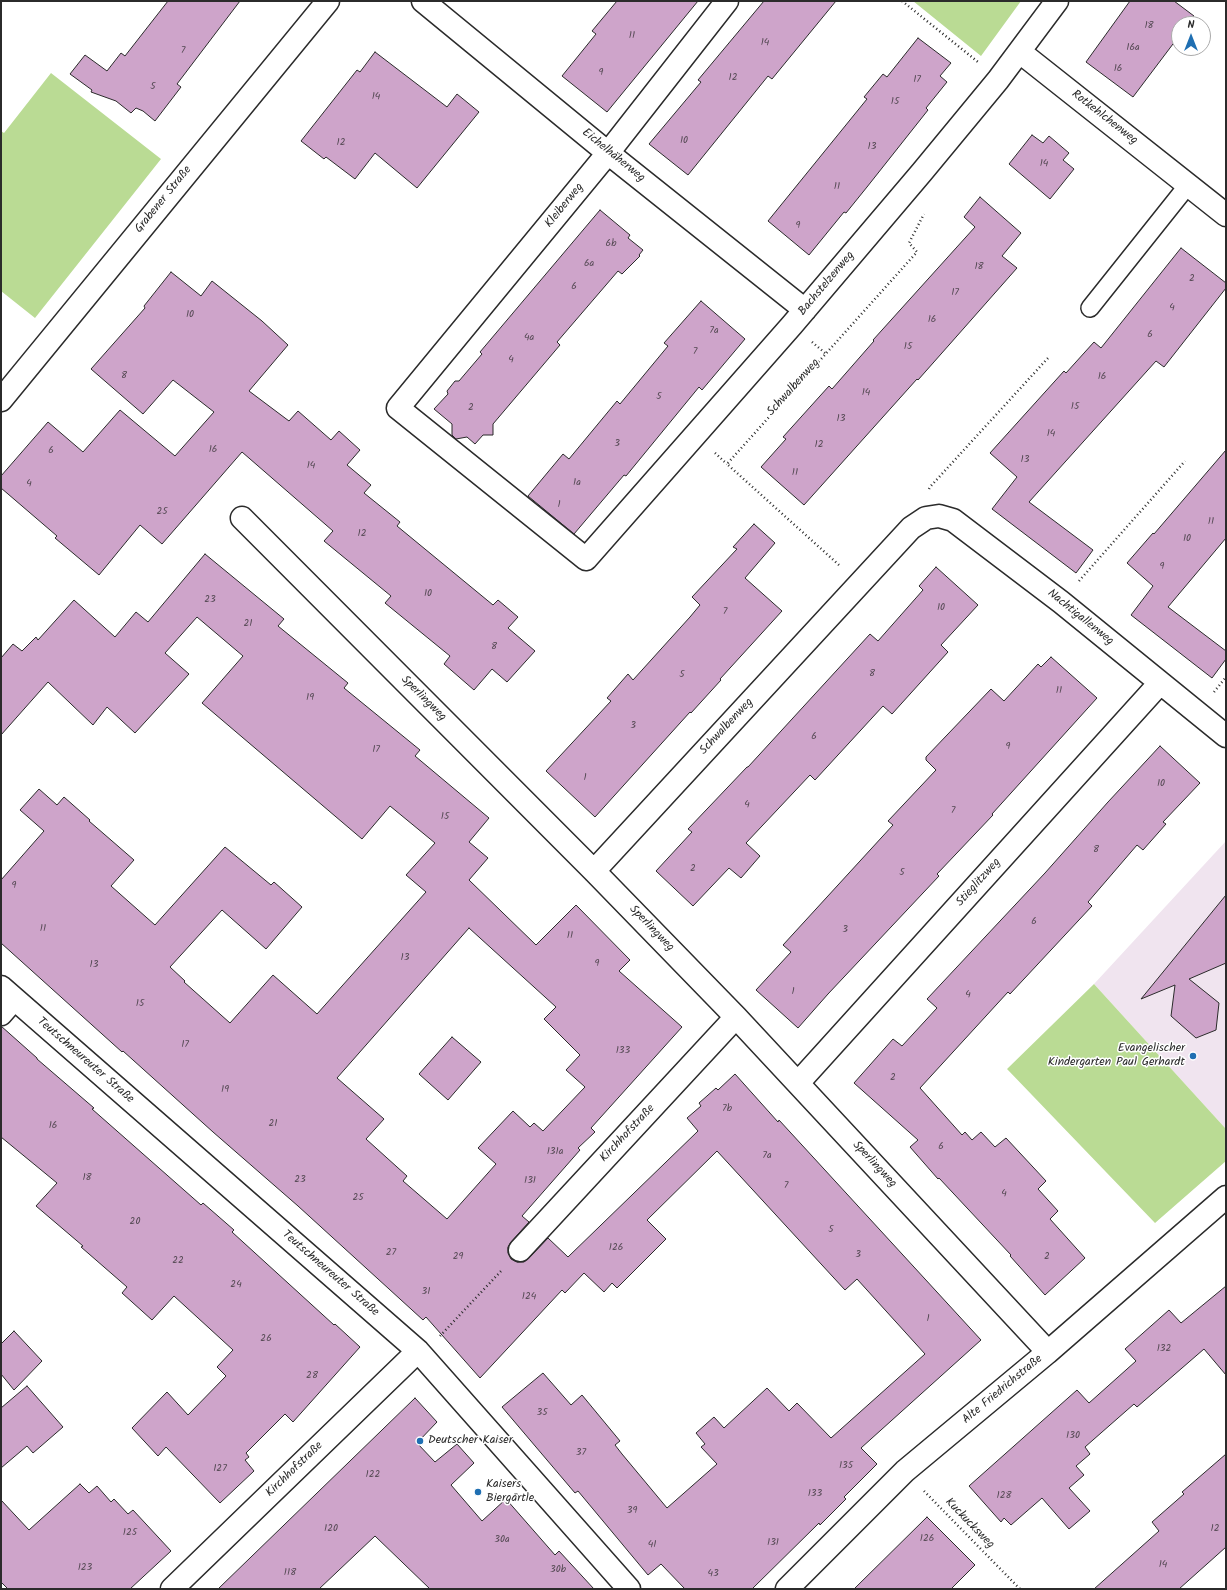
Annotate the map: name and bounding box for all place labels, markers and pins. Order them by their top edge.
place label: Evangelischer Kindergarten Paul Gerhardt [1048,1042,1185,1070]
marker: Evangelischer Kindergarten Paul Gerhardt [1188,1051,1198,1061]
place label: Deutscher Kaiser [428,1434,513,1448]
marker: Deutscher Kaiser [415,1436,425,1446]
place label: Kaisers Biergärtle [486,1478,534,1506]
marker: Kaisers Biergärtle [473,1487,483,1497]

